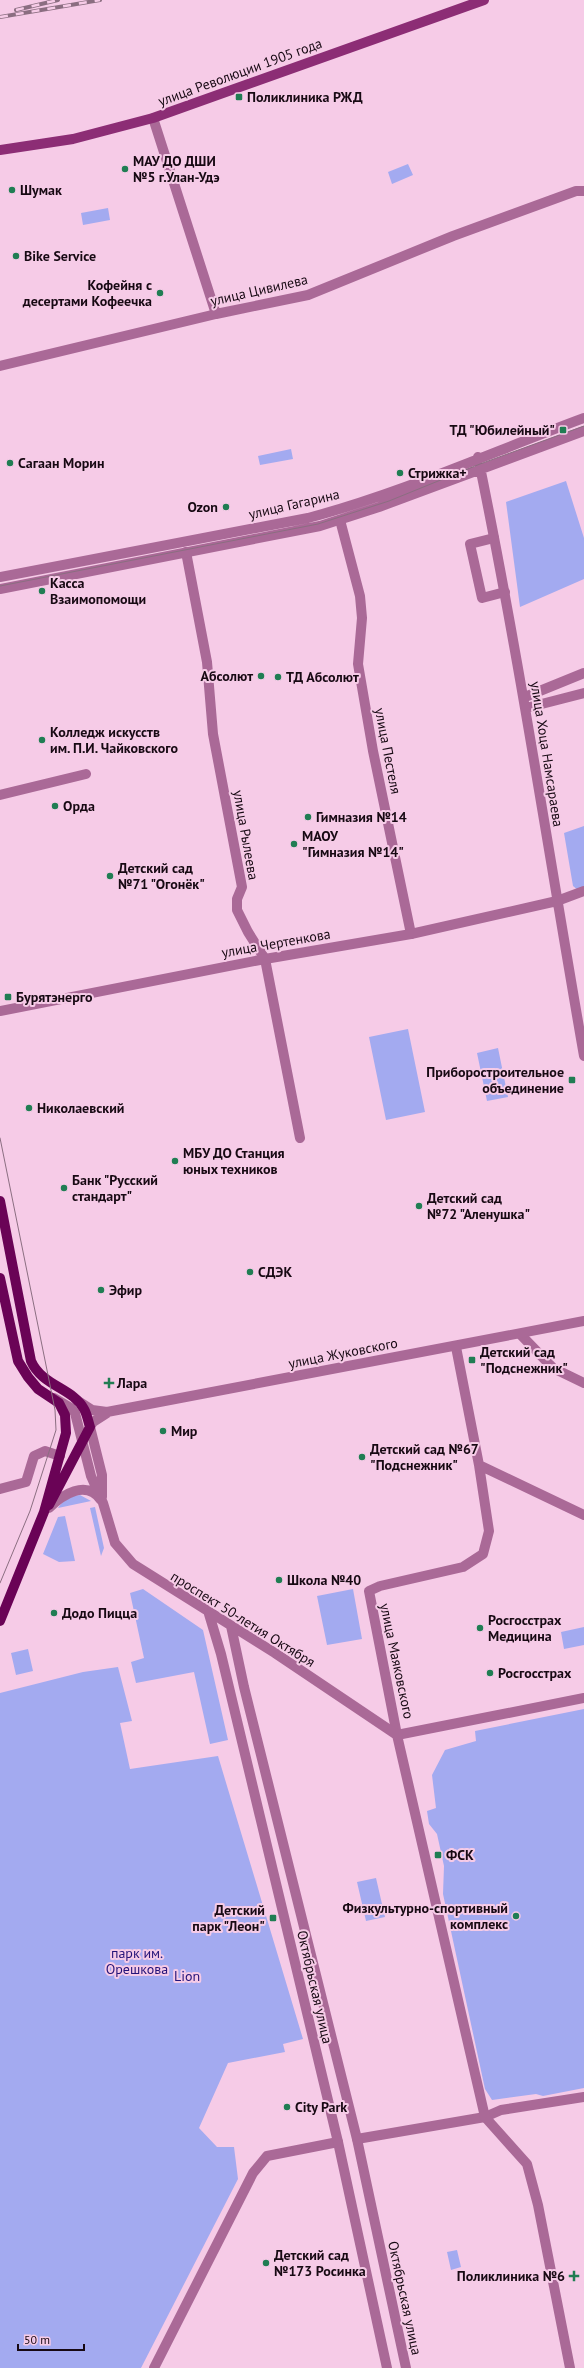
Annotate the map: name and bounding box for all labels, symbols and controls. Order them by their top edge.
street label: улица Революции 1905 года [156,34,324,110]
place label: Поликлиника РЖД [247,88,363,106]
marker: Поликлиника РЖД [234,92,244,102]
place label: МАУ ДО ДШИ №5 г.Улан-Удэ [133,152,220,186]
marker: МАУ ДО ДШИ №5 г.Улан-Удэ [120,164,130,174]
place label: Шумак [20,181,62,199]
marker: Шумак [7,185,17,195]
place label: Bike Service [24,247,96,265]
marker: Bike Service [11,251,21,261]
street label: улица Цивилева [209,270,309,310]
place label: Кофейня с десертами Кофеечка [22,276,152,310]
marker: Кофейня с десертами Кофеечка [155,288,165,298]
place label: ТД "Юбилейный" [450,421,555,439]
marker: ТД "Юбилейный" [558,425,568,435]
place label: Сагаан Морин [18,454,104,472]
marker: Сагаан Морин [5,458,15,468]
place label: Стрижка+ [408,464,467,482]
marker: Стрижка+ [395,468,405,478]
street label: улица Гагарина [247,485,341,523]
place label: Ozon [187,498,218,516]
marker: Ozon [221,502,231,512]
place label: Касса Взаимопомощи [50,574,146,608]
marker: Касса Взаимопомощи [37,586,47,596]
place label: Абсолют [200,667,253,685]
place label: ТД Абсолют [286,668,359,686]
marker: Абсолют [256,671,266,681]
marker: ТД Абсолют [273,672,283,682]
street label: улица Хоца Намсараева [527,680,567,828]
street label: улица Пестеля [371,706,405,796]
place label: Колледж искусств им. П.И. Чайковского [50,723,178,757]
marker: Колледж искусств им. П.И. Чайковского [37,735,47,745]
street label: улица Рылеева [229,789,263,881]
place label: Орда [63,797,95,815]
marker: Орда [50,801,60,811]
place label: Гимназия №14 [316,808,407,826]
marker: Гимназия №14 [303,812,313,822]
place label: МАОУ "Гимназия №14" [302,827,404,861]
marker: МАОУ "Гимназия №14" [289,839,299,849]
place label: Детский сад №71 "Огонёк" [118,859,205,893]
marker: Детский сад №71 "Огонёк" [105,871,115,881]
street label: улица Чертенкова [220,925,332,961]
place label: Бурятэнерго [16,988,93,1006]
marker: Бурятэнерго [3,992,13,1002]
place label: Приборостроительное объединение [426,1063,564,1097]
marker: Приборостроительное объединение [567,1075,577,1085]
place label: Николаевский [37,1099,124,1117]
marker: Николаевский [24,1103,34,1113]
place label: МБУ ДО Станция юных техников [183,1144,285,1178]
marker: МБУ ДО Станция юных техников [170,1156,180,1166]
place label: Банк "Русский стандарт" [72,1171,158,1205]
marker: Банк "Русский стандарт" [59,1183,69,1193]
place label: Детский сад №72 "Аленушка" [427,1189,530,1223]
marker: Детский сад №72 "Аленушка" [414,1201,424,1211]
place label: СДЭК [258,1263,292,1281]
marker: СДЭК [245,1267,255,1277]
place label: Эфир [109,1281,142,1299]
marker: Эфир [96,1285,106,1295]
street label: улица Жуковского [287,1334,399,1372]
place label: Детский сад "Подснежник" [480,1343,568,1377]
marker: Детский сад "Подснежник" [467,1355,477,1365]
place label: Лара [116,1374,147,1392]
marker: Лара [104,1378,114,1388]
place label: Мир [171,1422,198,1440]
marker: Мир [158,1426,168,1436]
place label: Детский сад №67 "Подснежник" [370,1440,479,1474]
marker: Детский сад №67 "Подснежник" [357,1452,367,1462]
street label: проспект 50-летия Октября [167,1567,319,1671]
place label: Школа №40 [287,1571,361,1589]
marker: Школа №40 [274,1575,284,1585]
street label: улица Маяковского [376,1601,418,1721]
place label: Додо Пицца [62,1604,137,1622]
marker: Додо Пицца [49,1608,59,1618]
place label: Росгосстрах Медицина [488,1611,562,1645]
marker: Росгосстрах Медицина [475,1623,485,1633]
place label: Росгосстрах [498,1664,572,1682]
marker: Росгосстрах [485,1668,495,1678]
place label: ФСК [446,1846,474,1864]
marker: ФСК [433,1850,443,1860]
place label: Физкультурно-спортивный комплекс [343,1899,508,1933]
place label: Детский парк "Леон" [192,1901,265,1935]
marker: Физкультурно-спортивный комплекс [511,1911,521,1921]
marker: Детский парк "Леон" [268,1913,278,1923]
street label: Октябрьская улица [293,1929,337,2046]
park label: парк им. Орешкова [106,1944,168,1978]
park label: Lion [174,1967,200,1985]
place label: City Park [295,2098,347,2116]
marker: City Park [282,2102,292,2112]
street label: Октябрьская улица [384,2239,426,2357]
place label: Детский сад №173 Росинка [274,2246,366,2280]
marker: Детский сад №173 Росинка [261,2258,271,2268]
place label: Поликлиника №6 [457,2267,565,2285]
marker: Поликлиника №6 [568,2270,580,2282]
scale bar [18,2326,84,2352]
text: 50 m [24,2332,50,2347]

